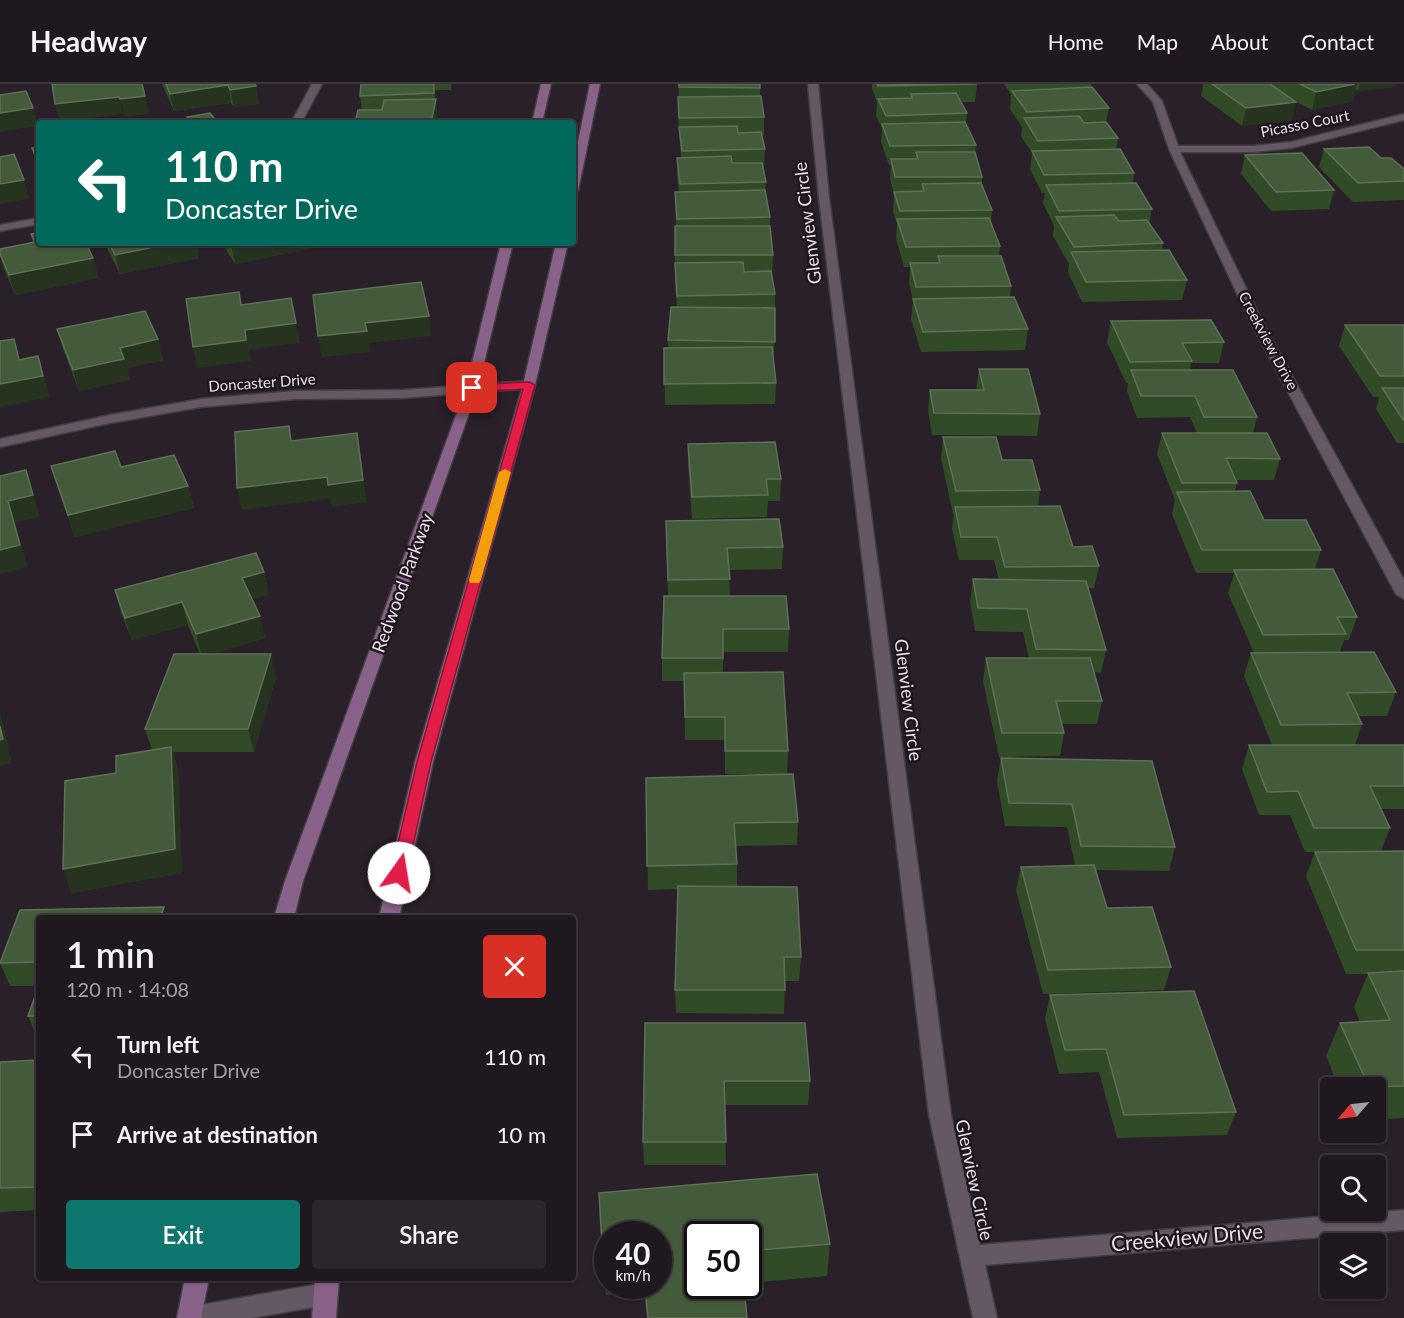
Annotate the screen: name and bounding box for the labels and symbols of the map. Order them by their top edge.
street label: Picasso Court [1259,105,1351,140]
street label: Glenview Circle [789,161,825,285]
street label: Creekview Drive [1235,288,1302,393]
pin [446,362,497,413]
street label: Doncaster Drive [208,369,316,395]
street label: Redwood Parkway [367,509,438,655]
street label: Glenview Circle [891,638,927,762]
position arrow [367,841,431,905]
north arrow [1320,1077,1386,1143]
street label: Glenview Circle [951,1117,999,1242]
street label: Creekview Drive [1110,1217,1264,1256]
speed limit sign: 50 [684,1221,762,1299]

